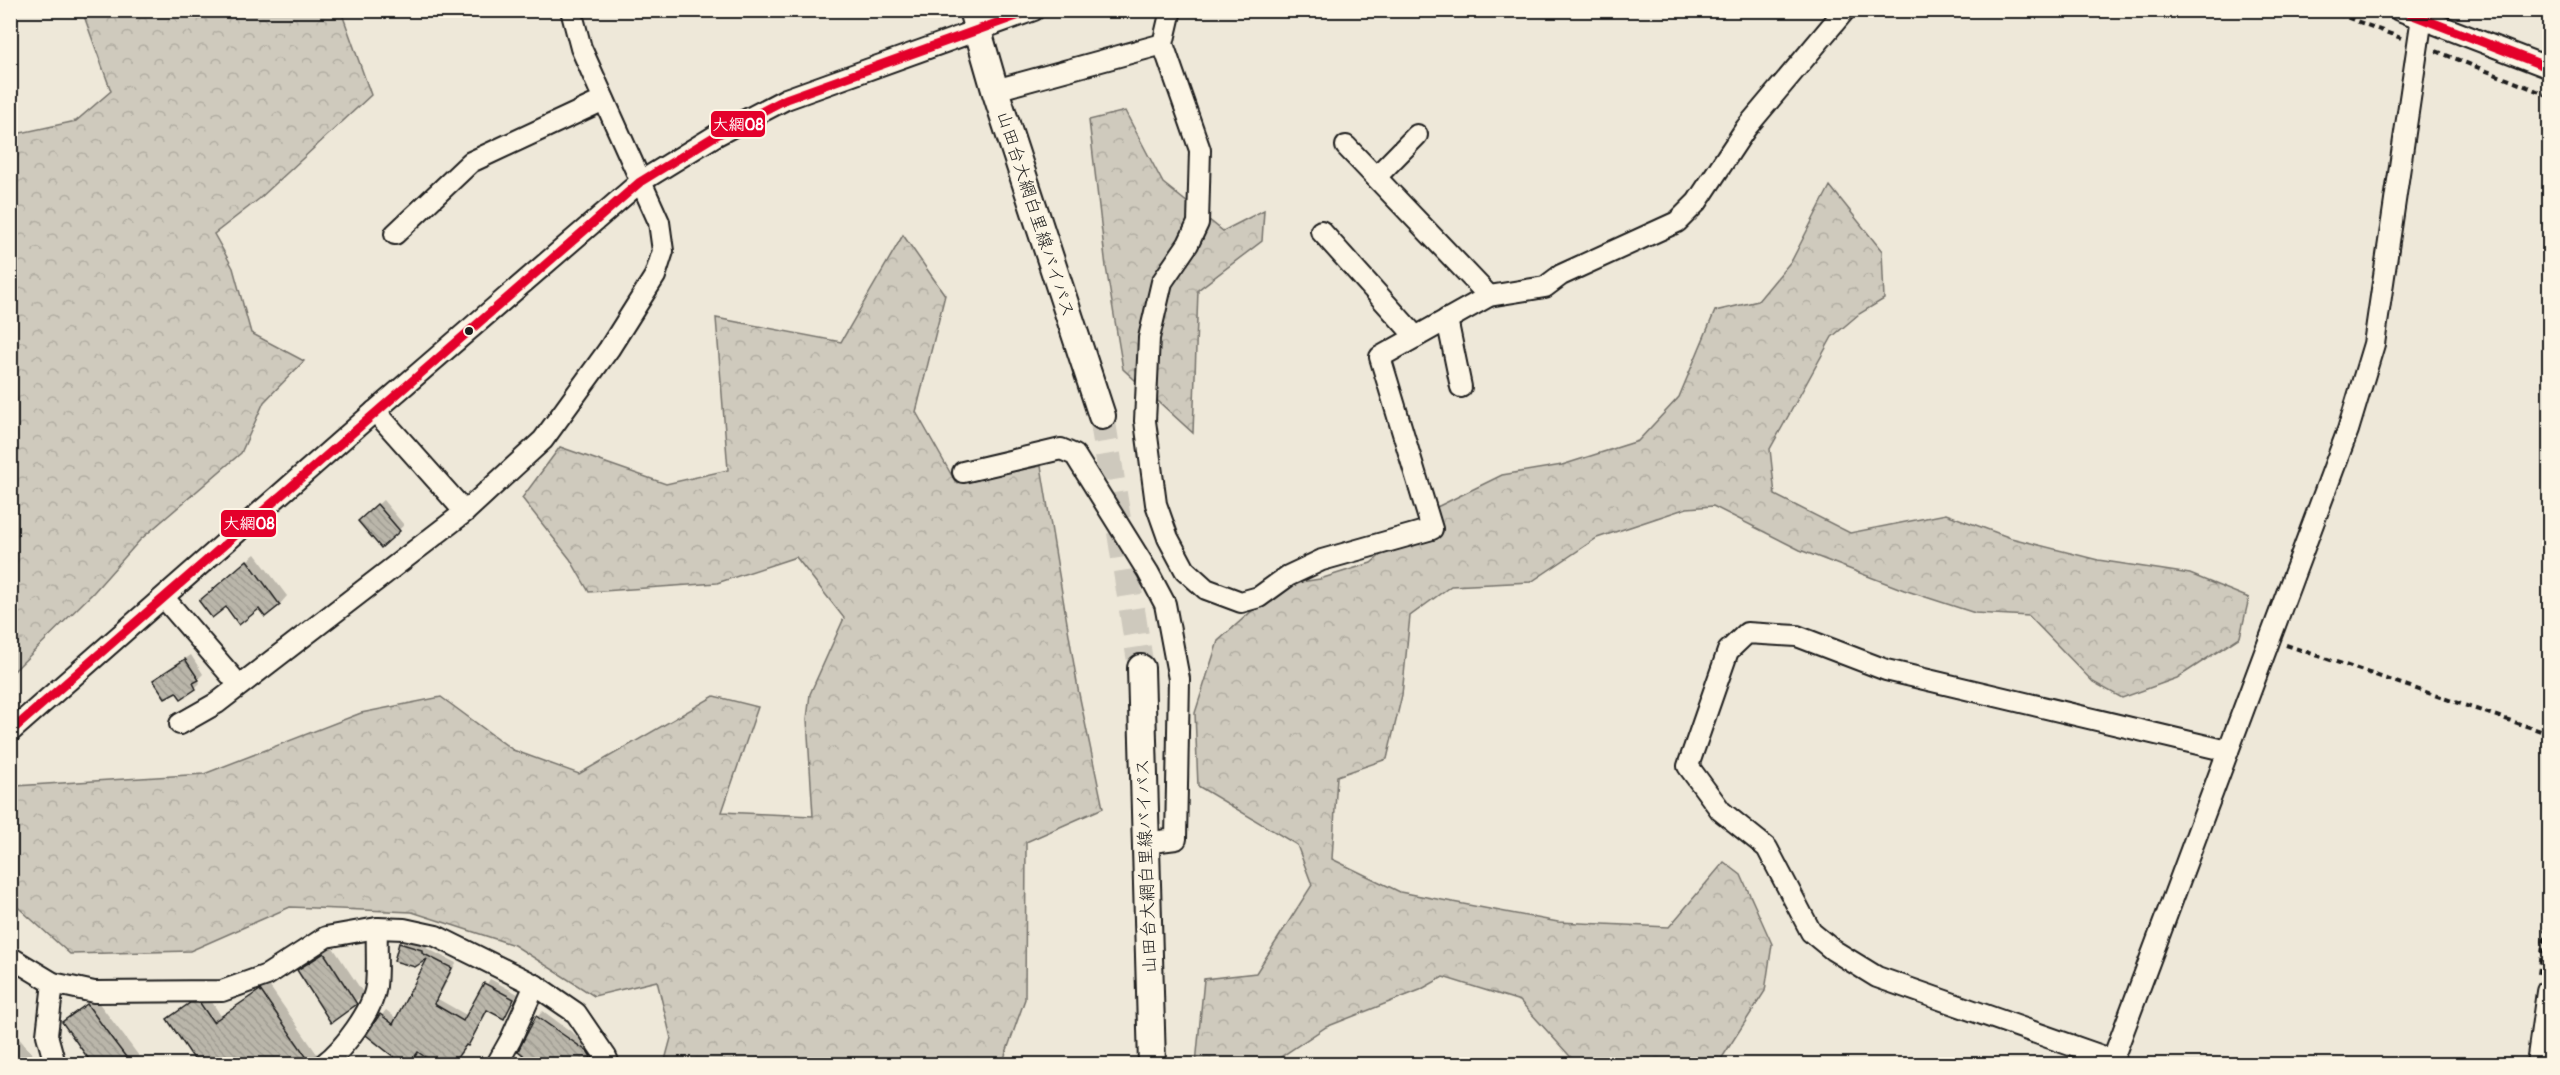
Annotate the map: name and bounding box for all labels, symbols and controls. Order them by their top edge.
street label: 山田台大網白里線バイパス [991,108,1080,320]
line badge: 大網08 [710,110,766,138]
text: 大網08 [713,115,764,135]
unlabelled marker [463,325,475,337]
line badge: 大網08 [220,509,277,538]
text: 大網08 [224,514,275,534]
street label: 山田台大網白里線バイパス [1131,758,1162,974]

